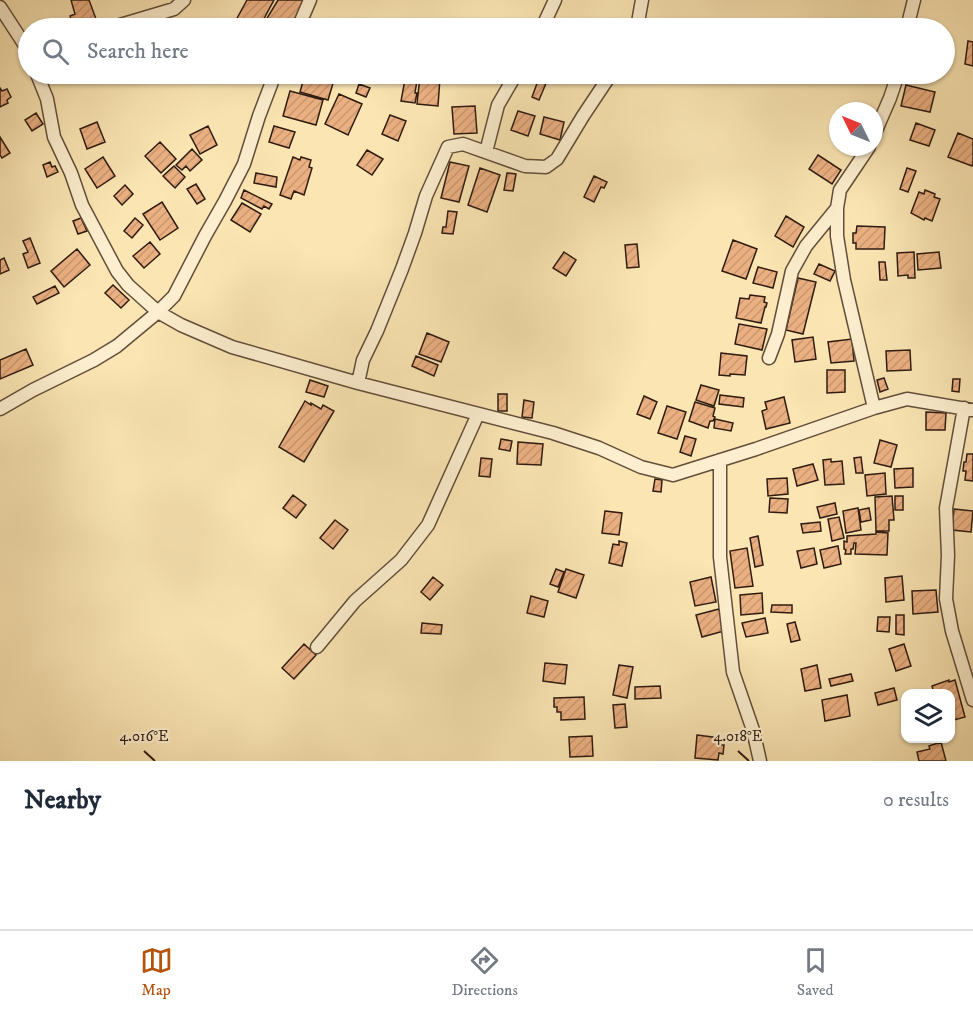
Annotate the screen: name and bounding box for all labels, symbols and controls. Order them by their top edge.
search box [18,18,955,84]
icon: search [39,35,72,68]
text: Search here [87,38,189,65]
north arrow [829,102,883,156]
map controls [901,689,955,743]
button: layers [901,689,955,743]
text: 4.016°E [119,727,169,746]
text: 4.018°E [714,727,763,746]
text: Nearby [24,784,101,817]
text: 0 results [883,788,949,813]
tab: Map [140,944,173,1000]
tab: Directions [452,944,518,1000]
tab: Saved [797,944,834,1000]

